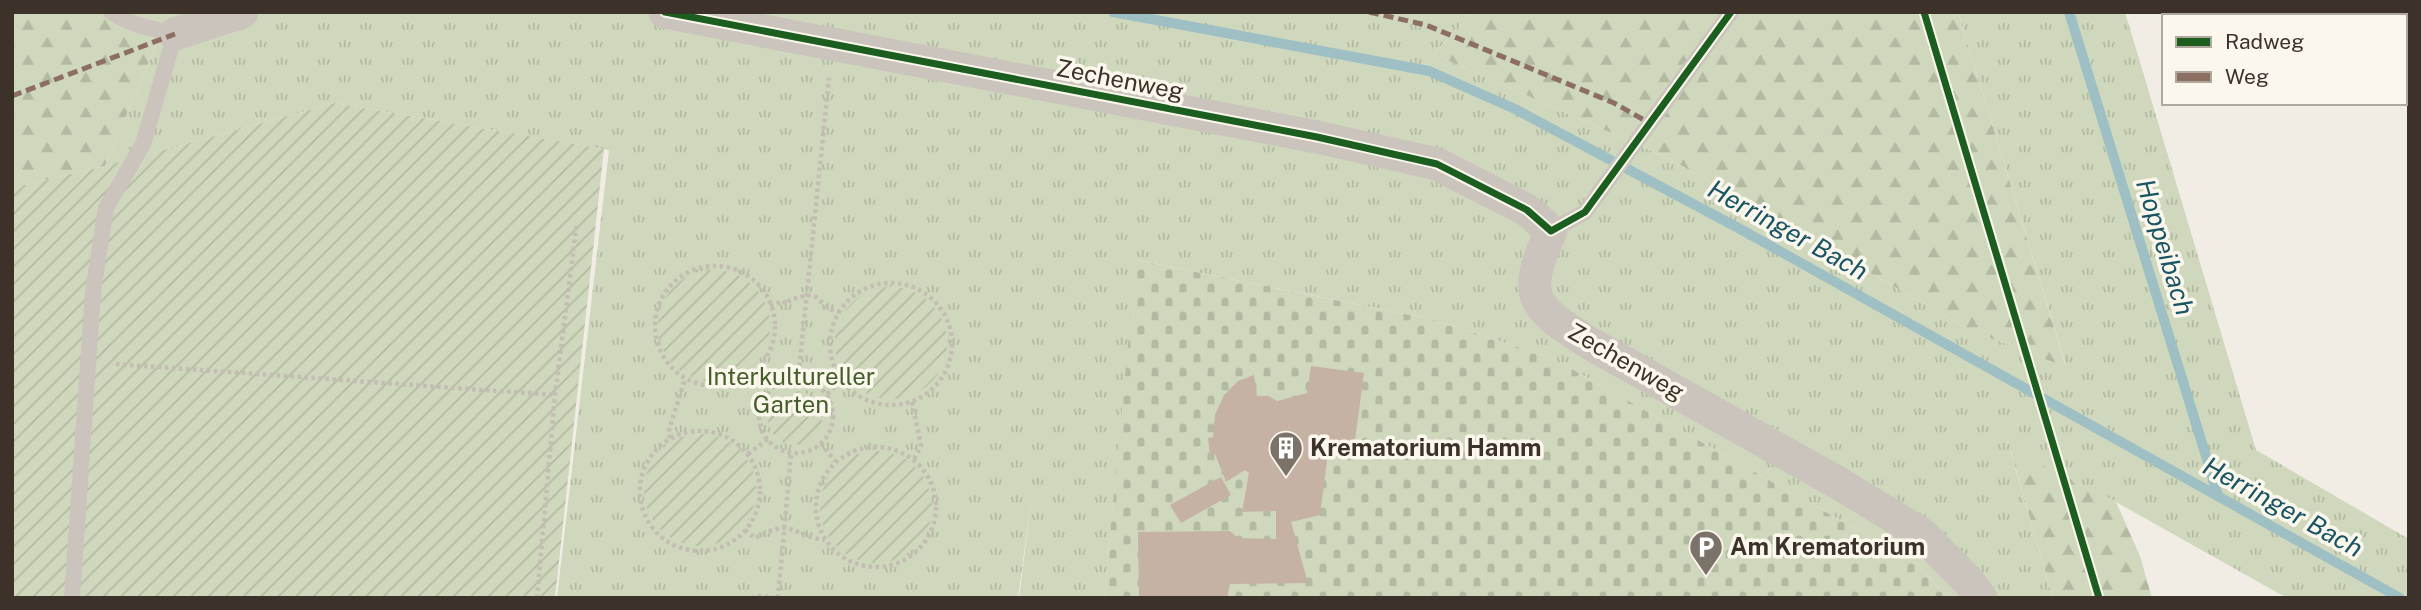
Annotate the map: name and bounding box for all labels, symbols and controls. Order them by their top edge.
legend [2162,14,2407,105]
text: Radweg [2225,29,2304,54]
street label: Zechenweg [1054,53,1186,105]
text: Weg [2225,64,2269,89]
water label: Herringer Bach [1703,173,1874,286]
water label: Hoppeibach [2130,175,2201,319]
street label: Zechenweg [1564,317,1689,406]
park label: Interkultureller Garten [707,362,875,418]
building icon: Krematorium Hamm [1267,429,1305,478]
place label: Krematorium Hamm [1310,433,1541,461]
water label: Herringer Bach [2198,450,2369,563]
parking icon: Am Krematorium [1687,528,1725,577]
place label: Am Krematorium [1730,532,1925,560]

